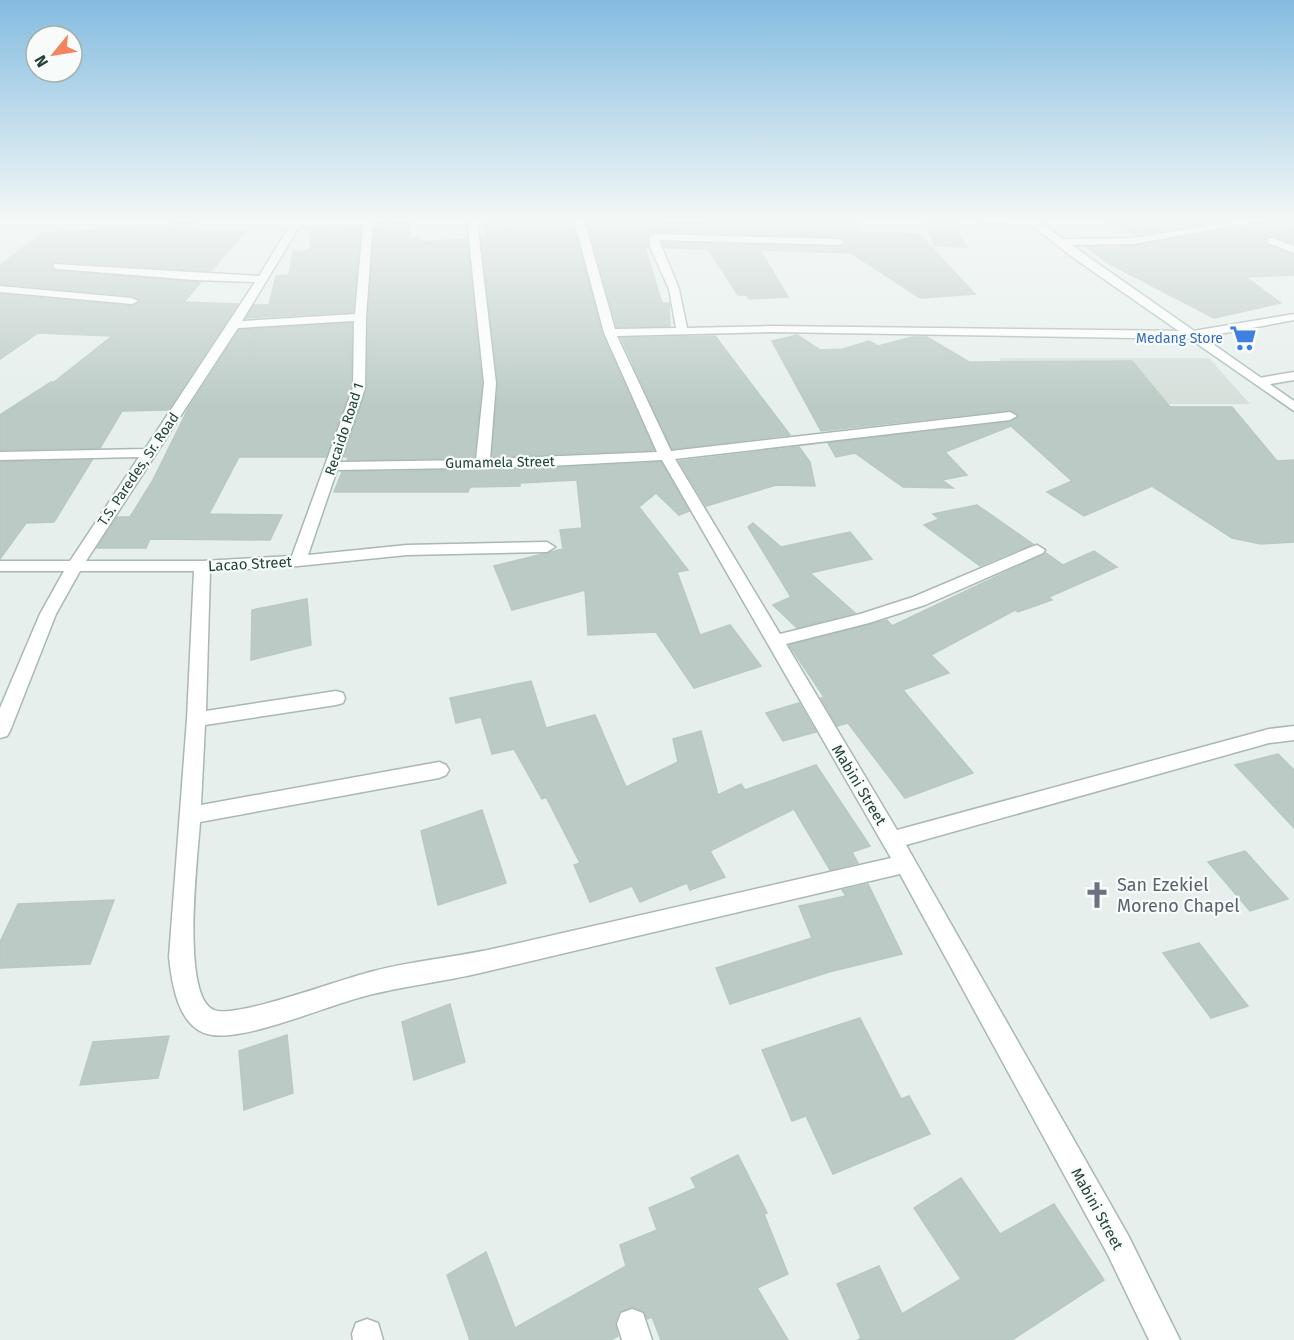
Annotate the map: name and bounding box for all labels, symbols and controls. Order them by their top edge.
north arrow [24,24,84,84]
text: N [31,52,52,71]
supermarket icon: Medang Store [1228,323,1258,353]
place label: Medang Store [1136,330,1223,347]
street label: Recaido Road 1 [322,381,367,478]
street label: T.S. Paredes, Sr. Road [94,409,183,529]
street label: Gumamela Street [445,453,556,472]
street label: Lacao Street [208,553,293,575]
street label: Mabini Street [828,742,890,829]
place label: San Ezekiel Moreno Chapel [1117,874,1240,917]
church icon: San Ezekiel Moreno Chapel [1082,880,1112,910]
street label: Mabini Street [1067,1165,1127,1254]

